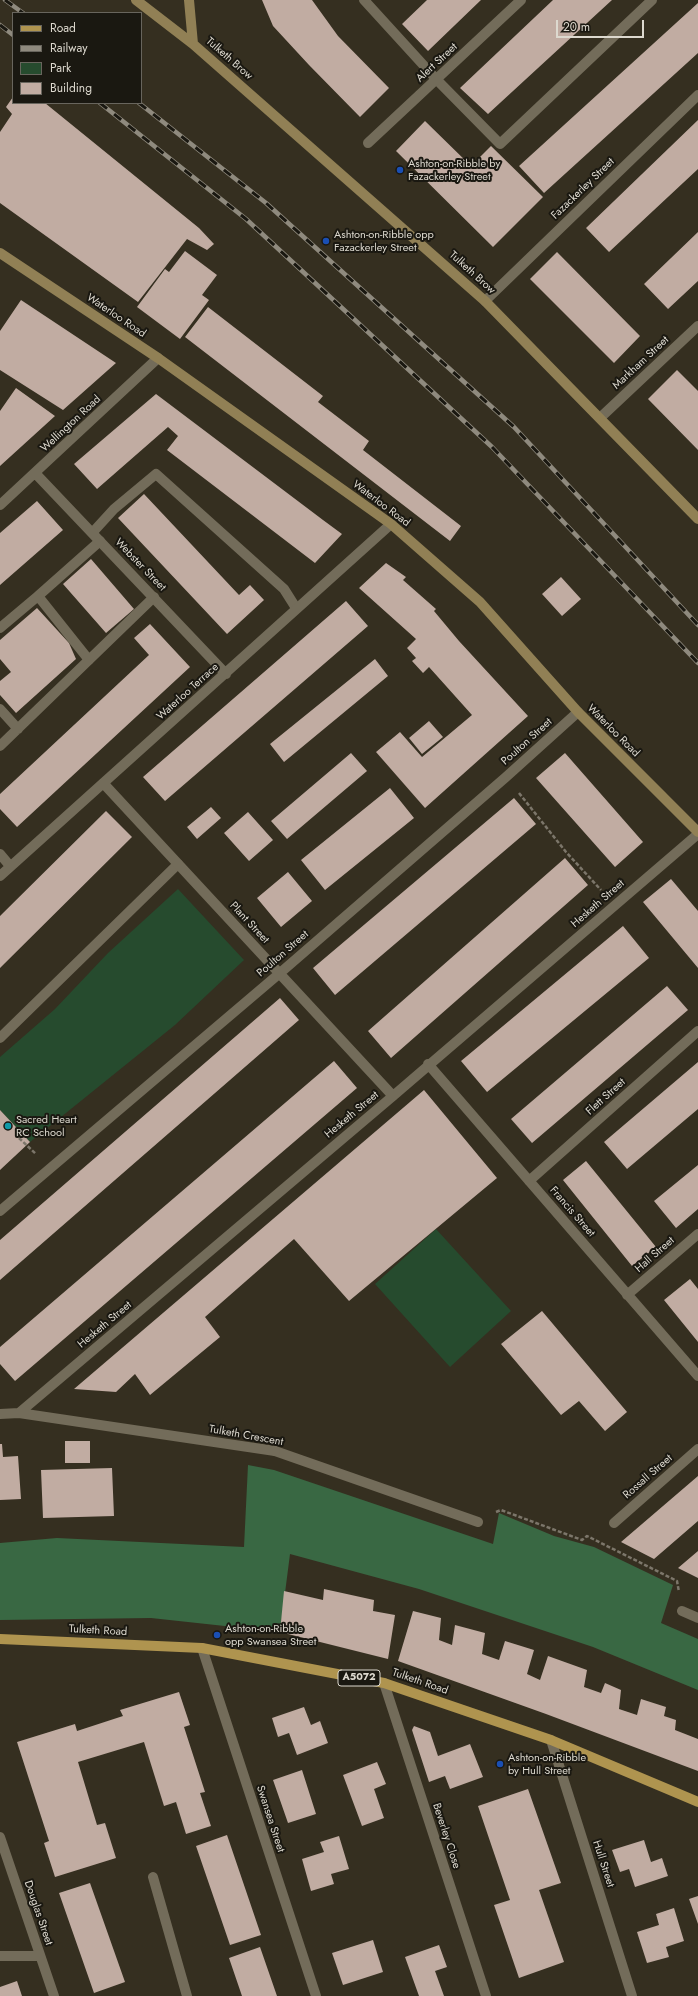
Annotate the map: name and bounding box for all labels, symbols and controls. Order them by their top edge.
legend [12,12,142,104]
scale bar [558,12,646,38]
text: 20 m [563,18,590,36]
text: Road [50,19,76,37]
street label: Tulketh Brow [203,35,255,83]
text: Railway [50,39,88,57]
street label: Alert Street [414,41,460,85]
text: Park [50,59,71,77]
text: Building [50,79,92,97]
street label: Fazackerley Street [549,156,617,222]
place label: Ashton-on-Ribble by Fazackerley Street [408,157,500,183]
marker: Ashton-on-Ribble by Fazackerley Street [395,165,405,175]
place label: Ashton-on-Ribble opp Fazackerley Street [334,228,434,254]
marker: Ashton-on-Ribble opp Fazackerley Street [321,236,331,246]
street label: Tulketh Brow [446,249,498,297]
street label: Waterloo Road [84,291,148,341]
street label: Markham Street [610,334,672,392]
street label: Wellington Road [38,393,104,455]
street label: Waterloo Road [350,478,412,530]
street label: Webster Street [112,536,168,594]
street label: Waterloo Terrace [154,661,222,723]
street label: Waterloo Road [584,702,642,760]
street label: Poulton Street [499,716,555,768]
street label: Hesketh Street [569,877,627,931]
street label: Plant Street [227,900,271,946]
street label: Poulton Street [255,928,311,980]
street label: Flett Street [584,1076,628,1118]
street label: Hesketh Street [322,1089,382,1141]
place label: Sacred Heart RC School [16,1113,77,1139]
marker: Sacred Heart RC School [3,1121,13,1131]
street label: Francis Street [547,1184,597,1240]
street label: Hall Street [633,1234,677,1276]
street label: Hesketh Street [75,1299,135,1351]
street label: Tulketh Crescent [208,1423,284,1449]
street label: Rossall Street [621,1452,675,1502]
place label: Ashton-on-Ribble opp Swansea Street [225,1622,316,1648]
street label: Tulketh Road [69,1623,127,1639]
marker: Ashton-on-Ribble opp Swansea Street [212,1630,222,1640]
street label: Tulketh Road [390,1666,450,1698]
road number: A5072 [338,1670,380,1686]
place label: Ashton-on-Ribble by Hull Street [508,1751,586,1777]
marker: Ashton-on-Ribble by Hull Street [495,1759,505,1769]
street label: Swansea Street [253,1784,287,1854]
street label: Beverley Close [429,1802,463,1870]
street label: Hull Street [589,1839,617,1889]
street label: Douglas Street [21,1879,55,1947]

